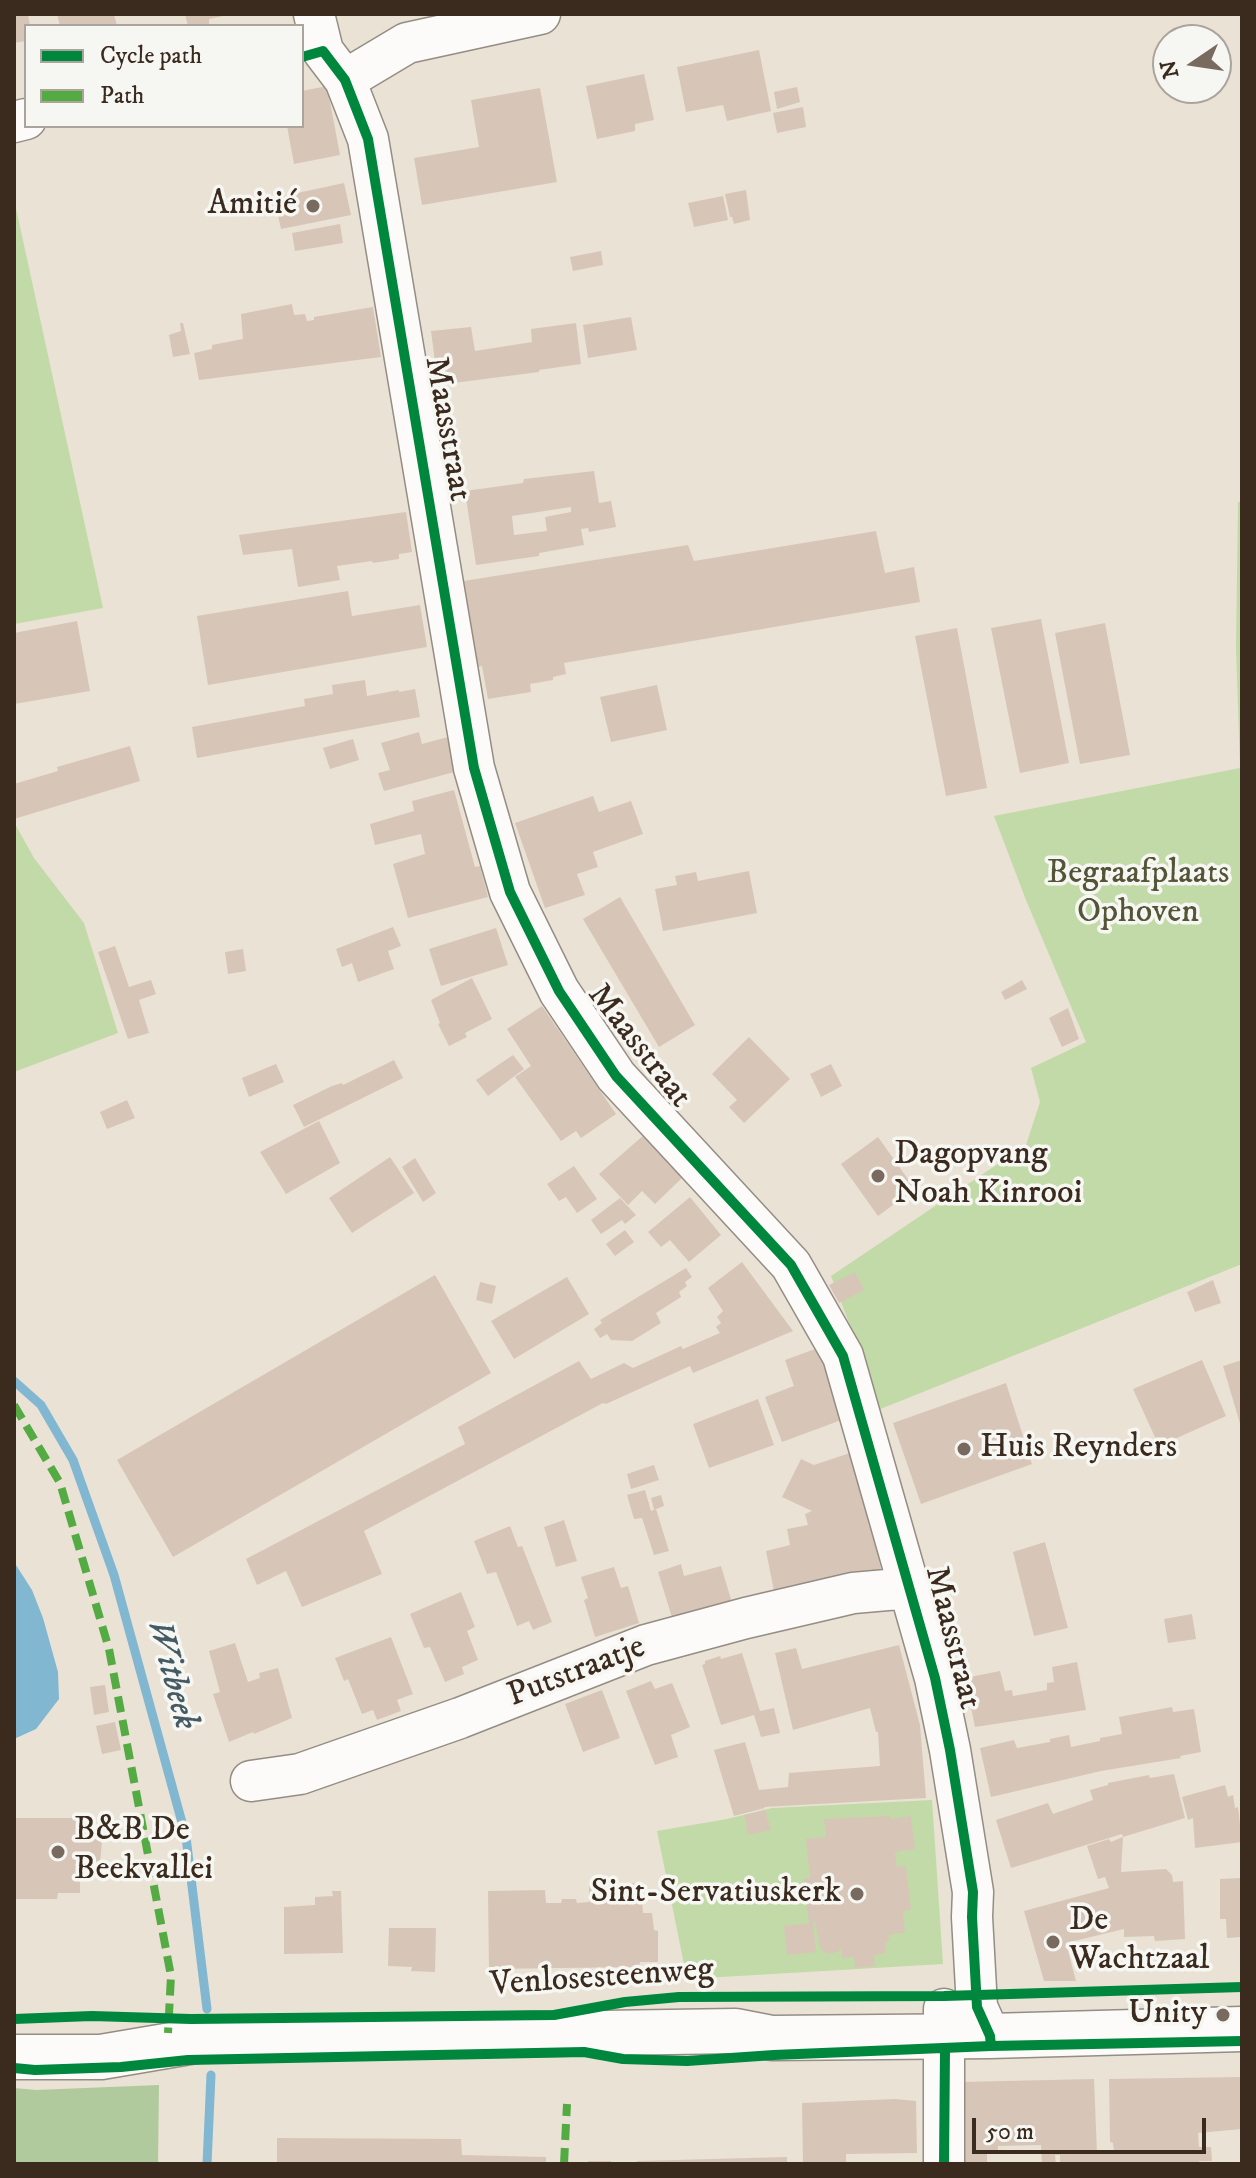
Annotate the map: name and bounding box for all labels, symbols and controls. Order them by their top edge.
legend [24,24,304,128]
north arrow [1152,24,1232,104]
text: Cycle path [100,41,202,71]
text: N [1155,57,1185,81]
text: Path [100,81,144,111]
place label: Amitié [207,186,297,226]
marker: Amitié [304,197,322,215]
street label: Maasstraat [413,354,479,504]
park label: Begraafplaats Ophoven [1047,855,1229,934]
street label: Maasstraat [577,977,699,1117]
place label: Dagopvang Noah Kinrooi [894,1136,1082,1216]
marker: Dagopvang Noah Kinrooi [869,1167,887,1185]
place label: Huis Reynders [980,1429,1177,1469]
marker: Huis Reynders [955,1440,973,1458]
street label: Maasstraat [914,1562,988,1714]
water label: Witbeek [135,1615,205,1735]
street label: Putstraatje [502,1628,652,1718]
place label: B&B De Beekvallei [74,1812,213,1892]
marker: B&B De Beekvallei [49,1843,67,1861]
place label: Sint-Servatiuskerk [590,1874,841,1914]
marker: Sint-Servatiuskerk [848,1885,866,1903]
place label: De Wachtzaal [1069,1902,1210,1982]
marker: De Wachtzaal [1044,1933,1062,1951]
street label: Venlosesteenweg [489,1951,715,2007]
place label: Unity [1128,1995,1207,2035]
marker: Unity [1214,2006,1232,2024]
scale bar [976,2102,1210,2152]
text: 50 m [986,2117,1034,2147]

